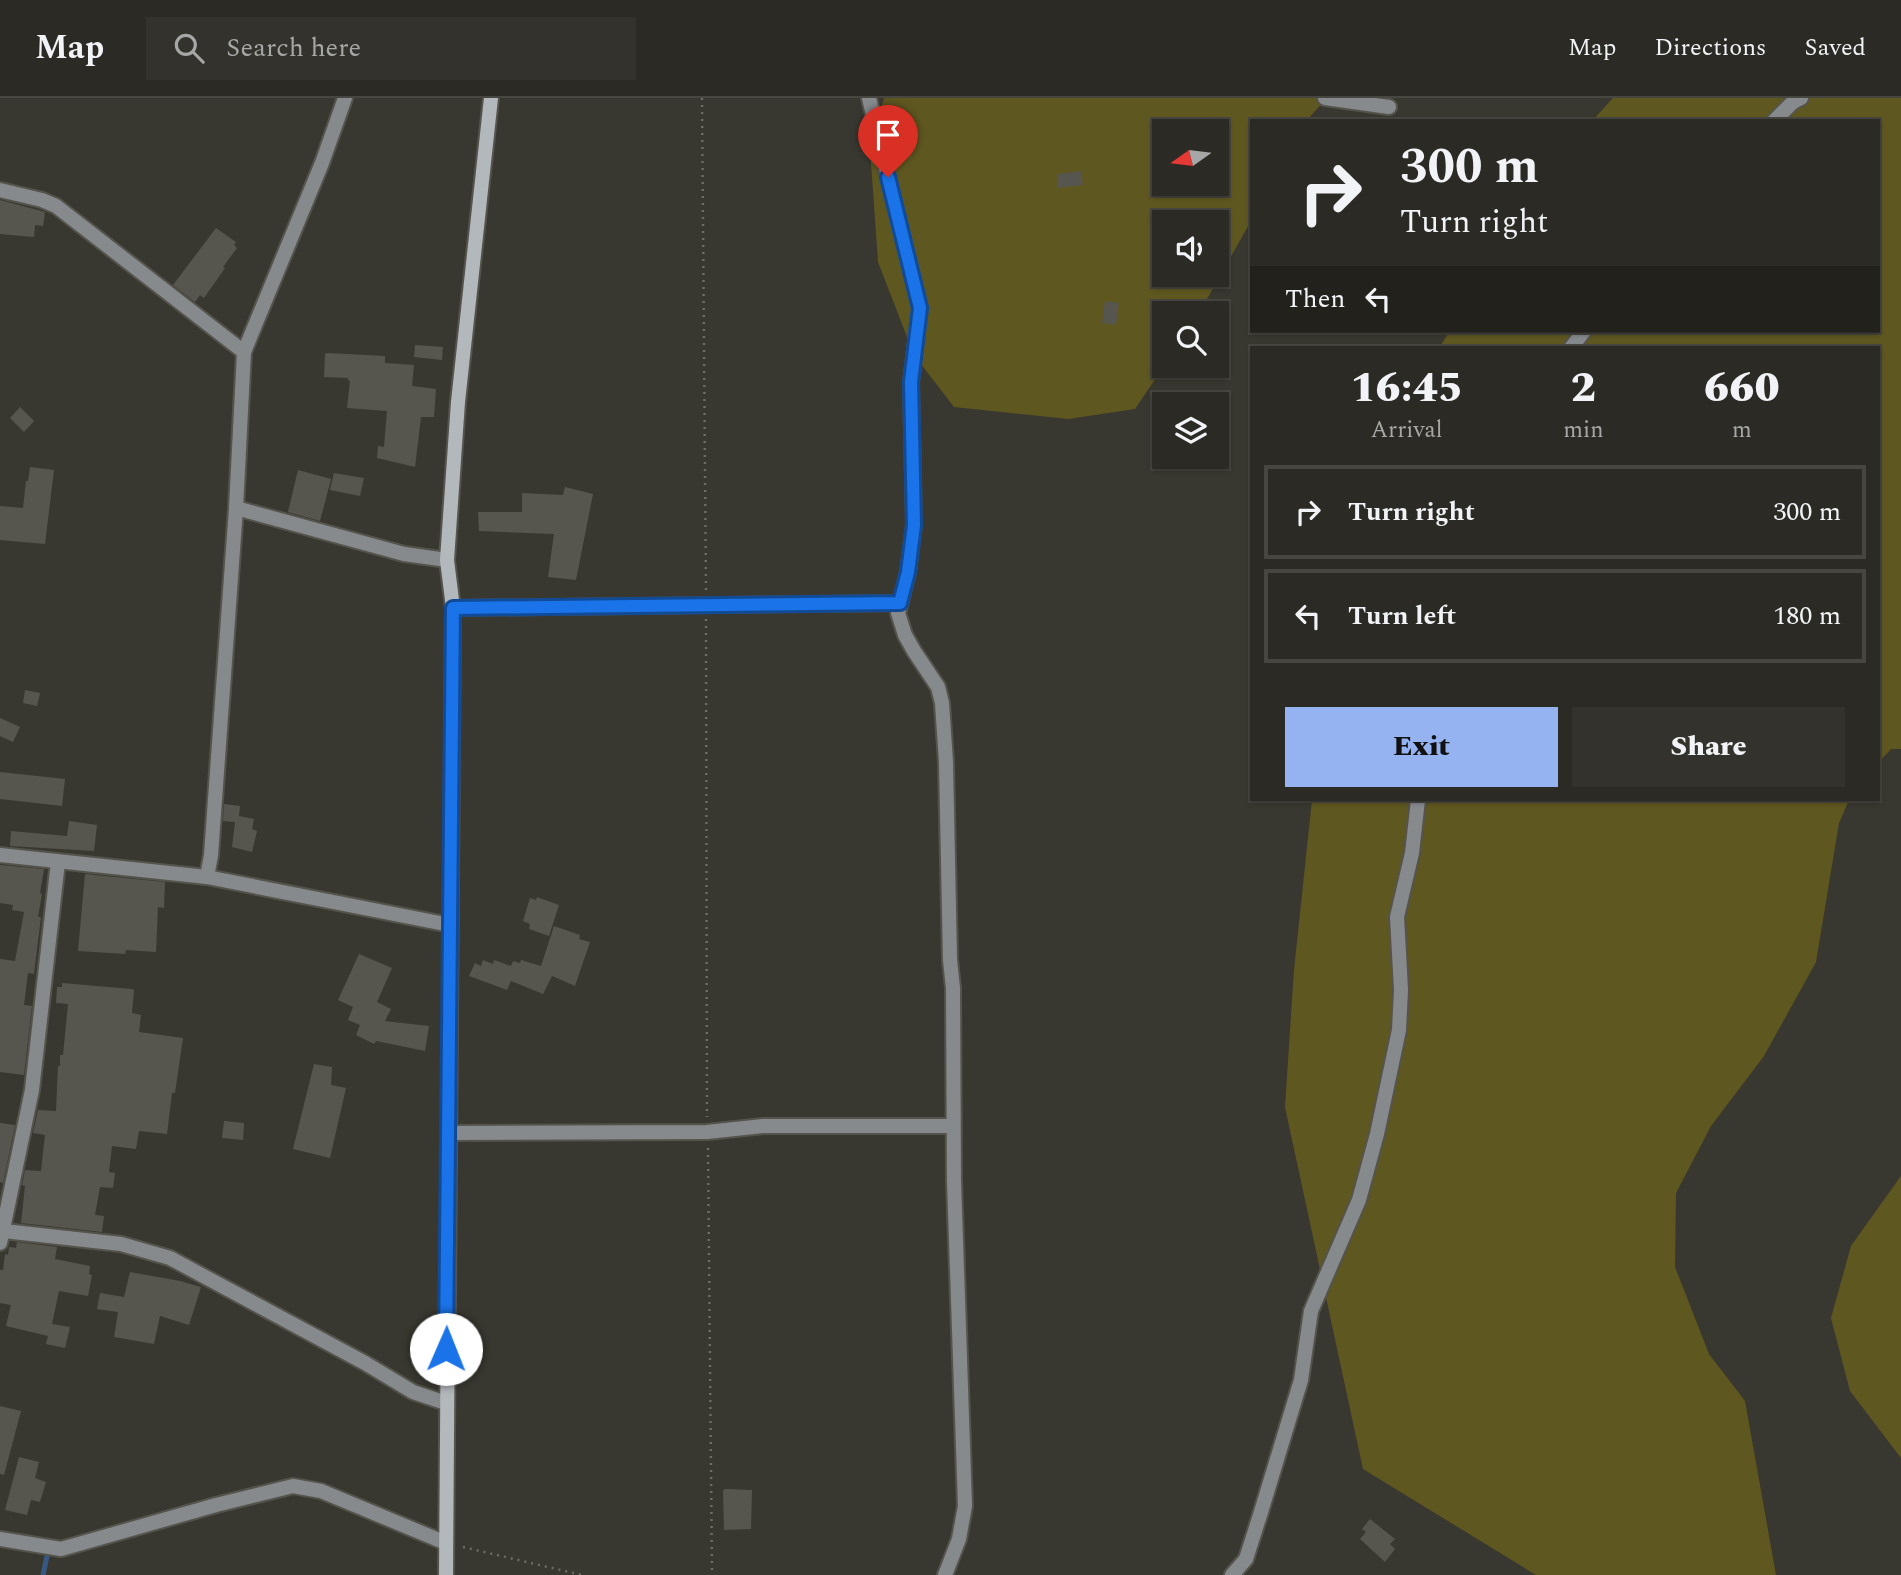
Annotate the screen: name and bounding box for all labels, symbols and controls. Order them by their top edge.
search box [146,17,636,80]
text: Map [35,23,104,73]
text: Search here [226,28,361,68]
icon: search [170,29,208,67]
text: Map [1568,30,1616,66]
text: Directions [1654,30,1766,66]
text: Saved [1804,30,1866,66]
pin [858,105,918,177]
icon: arrive [869,116,907,154]
north arrow [1152,119,1228,196]
map controls [1152,119,1229,469]
text: 300 m [1400,130,1539,205]
icon: right [1285,147,1376,238]
text: Turn right [1400,198,1548,247]
button: sound [1152,210,1229,287]
text: Then [1285,279,1345,319]
icon: left [1359,280,1397,318]
button: search [1152,301,1229,378]
text: 16:45 [1350,357,1463,420]
text: 2 [1571,357,1596,420]
text: 660 [1704,357,1780,420]
button: layers [1152,392,1229,469]
text: Arrival [1371,413,1443,448]
text: min [1563,413,1604,448]
text: m [1732,413,1752,448]
text: Turn right [1348,492,1475,532]
text: 300 m [1773,492,1841,532]
icon: right [1289,493,1327,531]
text: Turn left [1348,596,1456,636]
text: 180 m [1773,596,1841,636]
icon: left [1289,597,1327,635]
button: Exit [1285,707,1558,787]
button: Share [1572,707,1845,787]
position arrow [409,1312,483,1386]

